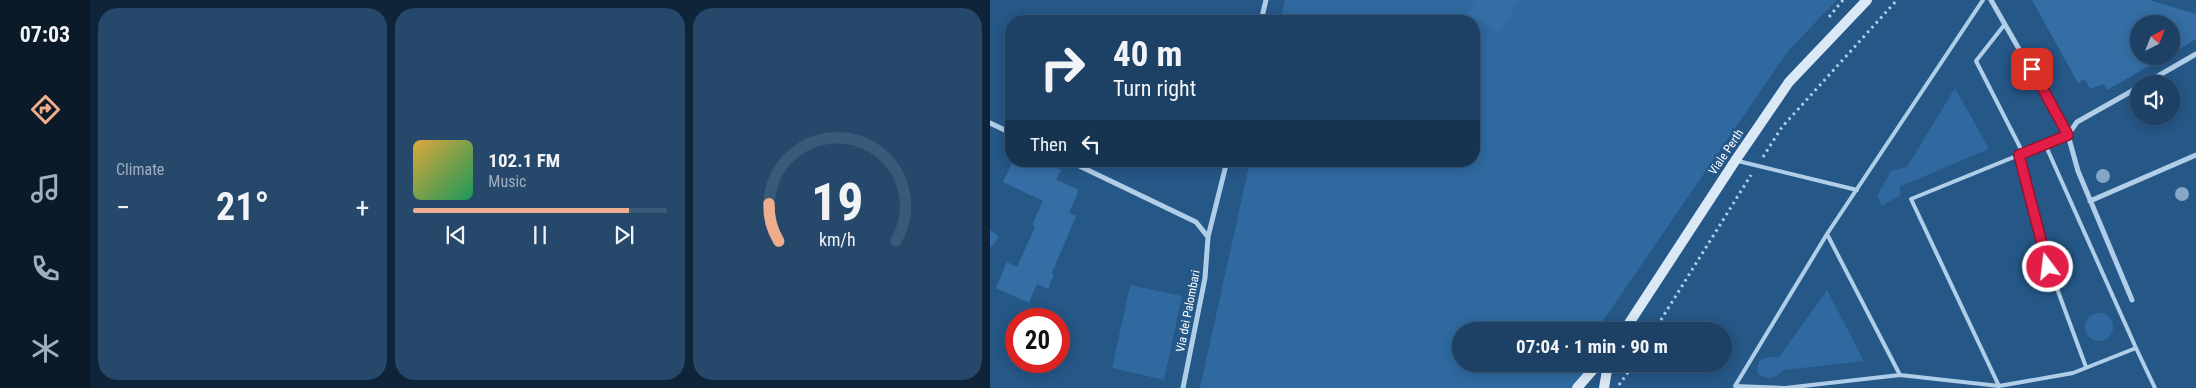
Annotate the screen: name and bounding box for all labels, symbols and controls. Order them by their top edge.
north arrow [2130,15,2180,65]
map controls [2130,15,2180,125]
text: 07:03 [20,22,70,47]
text: 40 m [1113,34,1182,75]
icon: right [1030,35,1095,100]
pin [2011,48,2053,90]
icon: arrive [2018,55,2046,83]
button: sound [2130,75,2180,125]
text: Turn right [1113,76,1196,101]
icon: directions [28,92,63,127]
street label: Viale Perth [1706,126,1746,177]
icon: left [1077,130,1105,158]
text: Then [1030,133,1067,156]
text: 102.1 FM [488,149,560,172]
text: Climate [116,160,164,179]
icon: music [28,171,63,206]
text: Music [488,172,527,191]
text: 19 [811,172,864,233]
text: 21° [216,185,269,229]
text: − [116,191,130,224]
text: + [355,191,369,224]
icon: previous [442,221,470,249]
icon: pause [526,221,554,249]
icon: next [610,221,638,249]
text: km/h [819,229,856,250]
position arrow [2021,240,2073,292]
icon: phone [28,251,63,286]
street label: Via dei Palombari [1173,269,1203,353]
speed limit sign: 20 [1005,308,1070,373]
icon: climate [28,331,63,366]
text: 07:04 · 1 min · 90 m [1516,335,1668,358]

